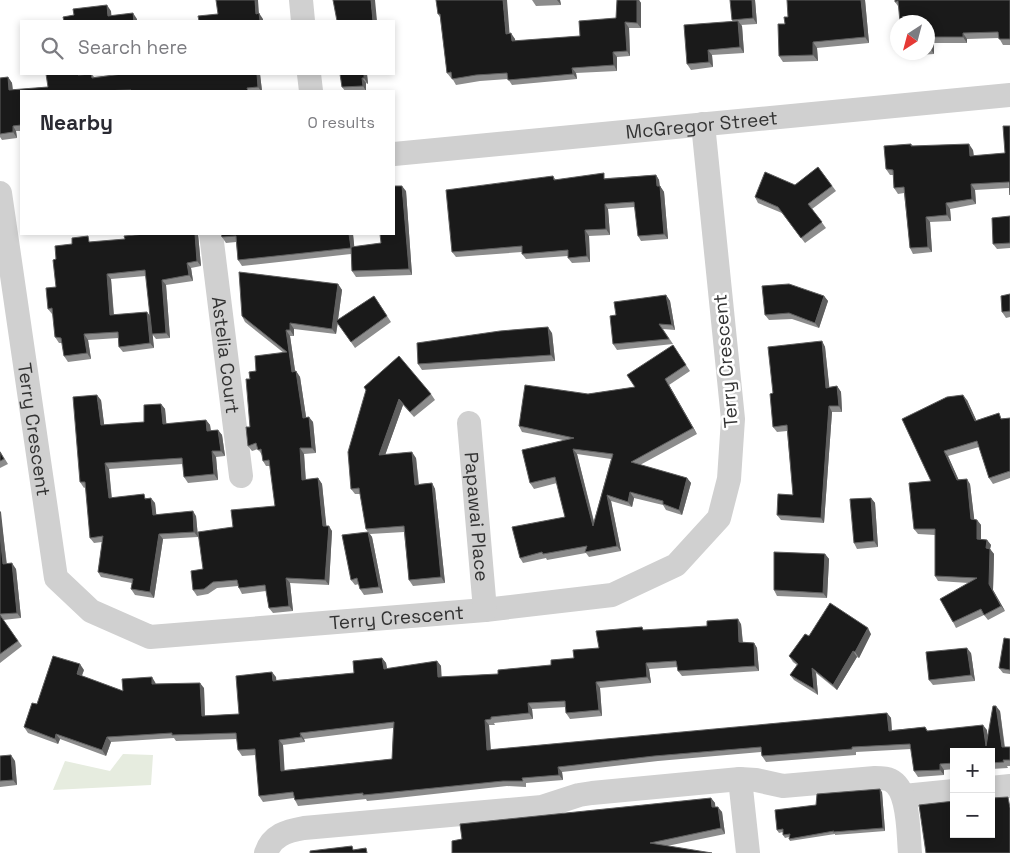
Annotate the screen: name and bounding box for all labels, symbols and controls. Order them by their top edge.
north arrow [890,15,935,60]
search box [20,20,395,75]
icon: search [38,34,66,62]
text: Search here [78,35,188,60]
street label: McGregor Street [625,105,779,145]
text: Nearby [40,109,113,136]
text: 0 results [307,112,375,133]
street label: Terry Crescent [707,293,744,429]
street label: Astelia Court [206,295,245,415]
street label: Terry Crescent [12,361,56,498]
street label: Papawai Place [459,451,495,583]
street label: Terry Crescent [329,600,465,635]
map controls [950,748,995,838]
button: + [950,748,995,793]
button: − [950,793,995,838]

